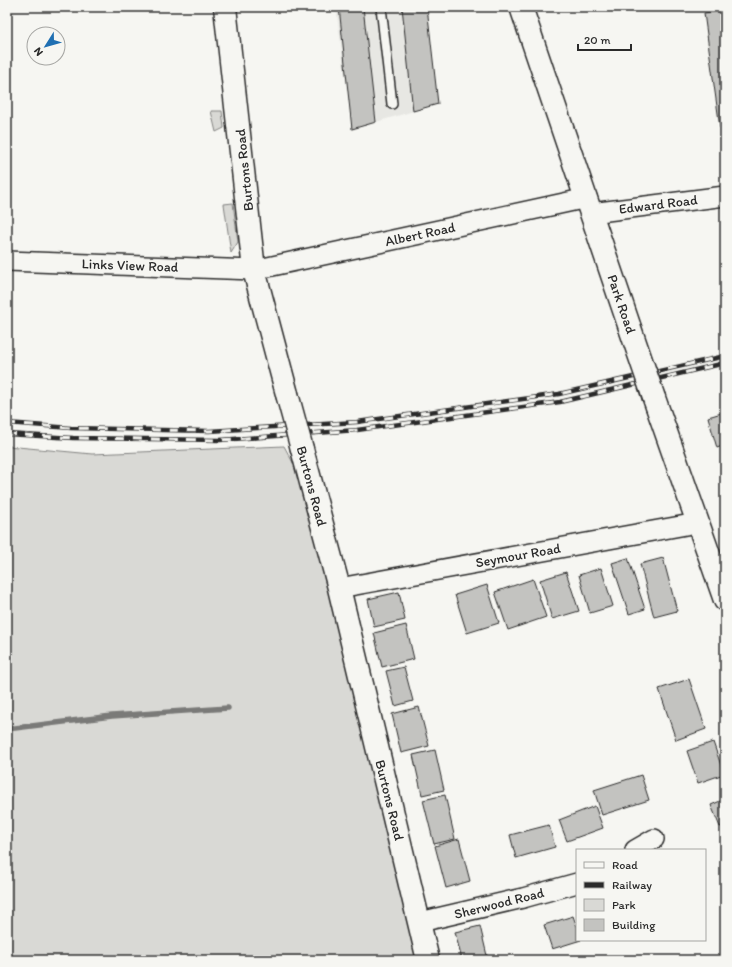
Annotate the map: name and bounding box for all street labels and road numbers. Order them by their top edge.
street label: Burtons Road [232,128,257,212]
street label: Edward Road [618,191,699,218]
street label: Albert Road [384,219,457,250]
street label: Links View Road [81,255,179,276]
street label: Park Road [603,272,640,336]
street label: Burtons Road [293,444,331,529]
street label: Seymour Road [474,540,562,571]
street label: Burtons Road [371,758,408,843]
street label: Sherwood Road [452,884,546,923]

